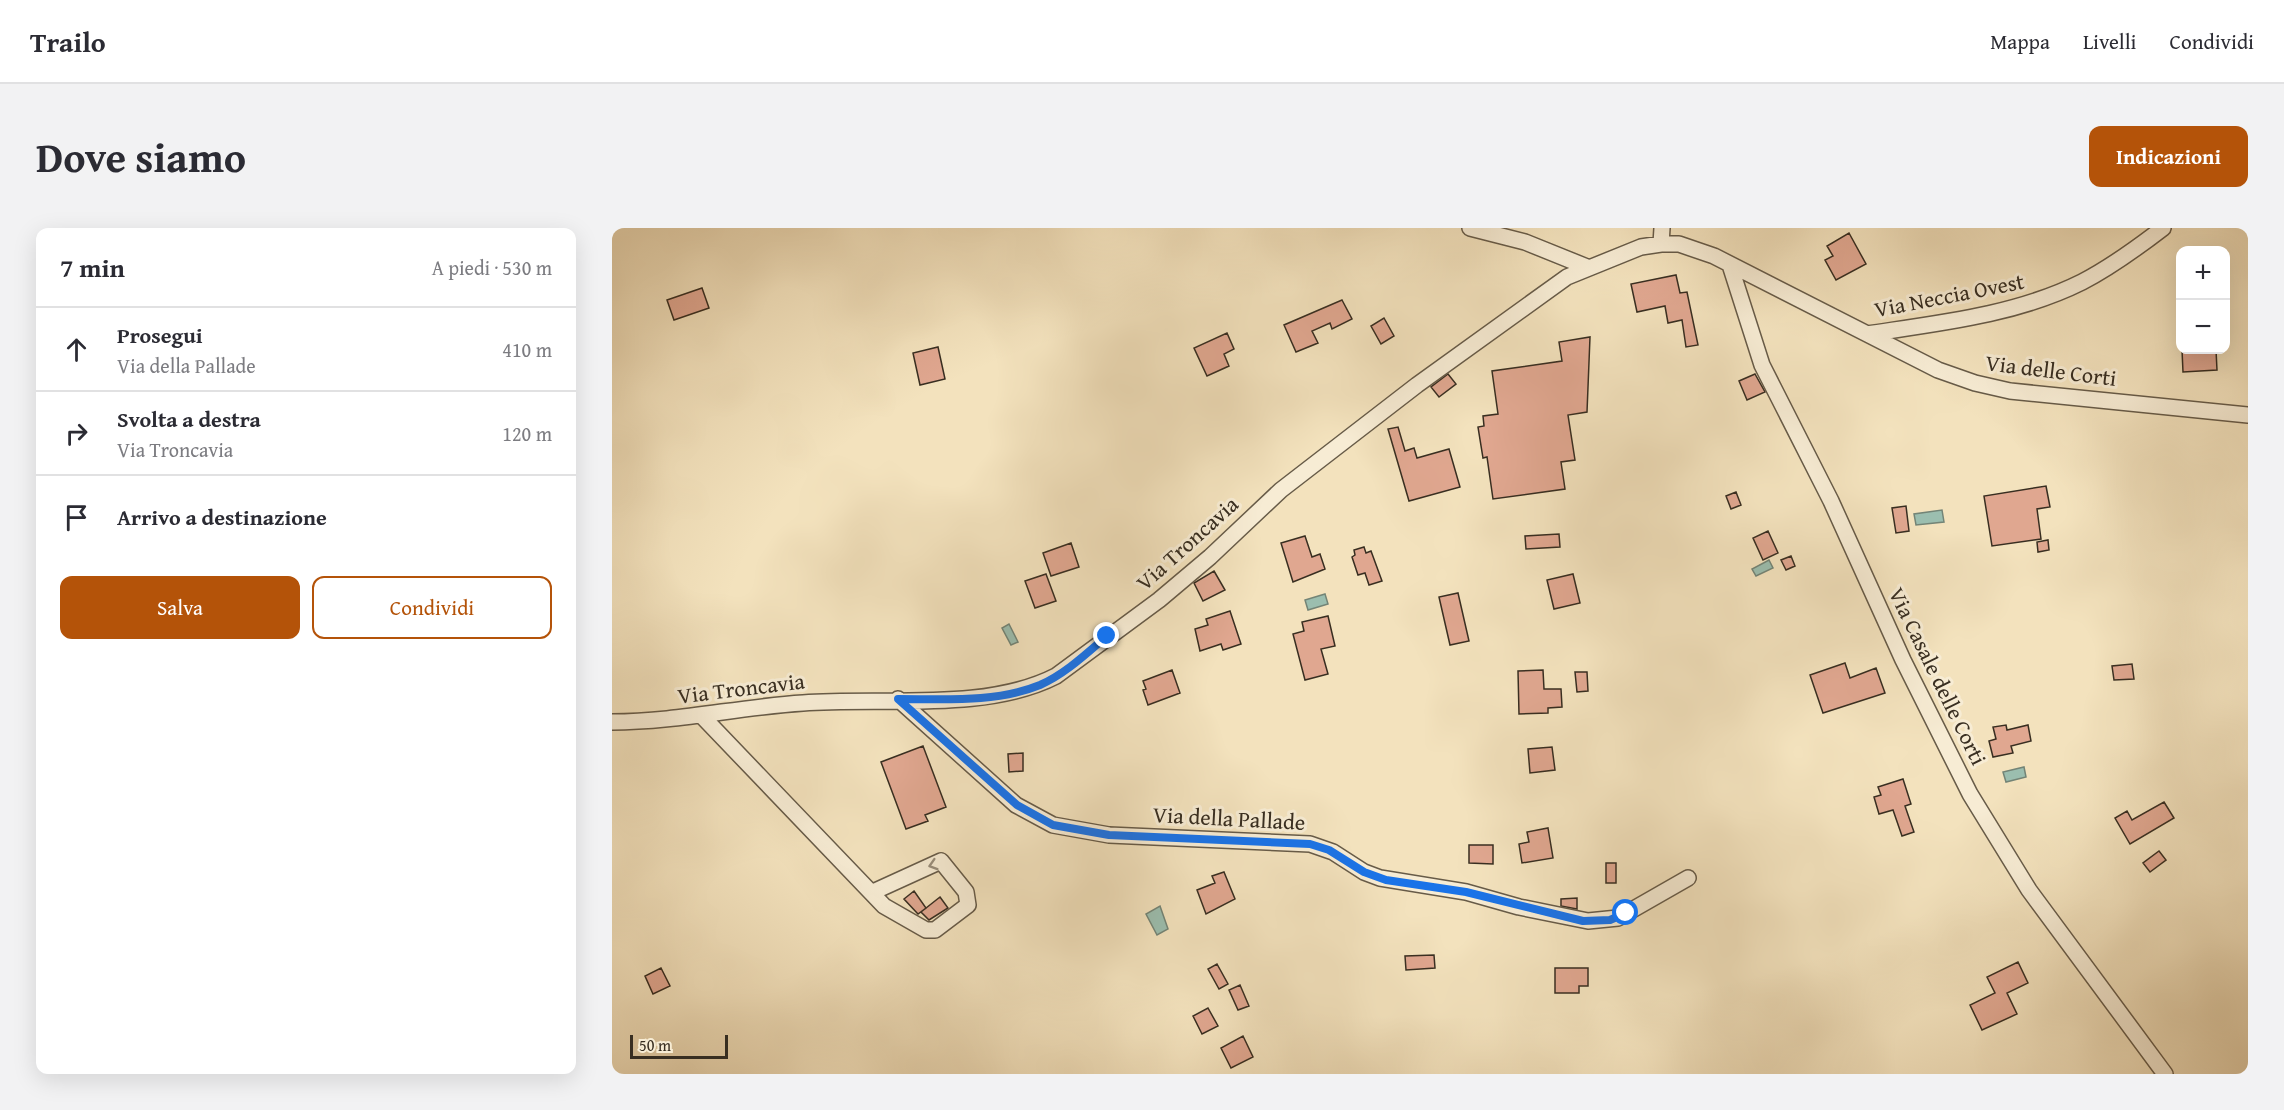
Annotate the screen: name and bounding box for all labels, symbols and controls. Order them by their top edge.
text: Trailo [30,21,106,62]
text: Mappa [1990,26,2050,57]
text: Livelli [2083,26,2137,57]
text: Condividi [2170,26,2254,57]
text: Dove siamo [36,126,246,187]
button: Indicazioni [2089,126,2248,187]
map controls [2176,246,2230,354]
button: + [2176,246,2230,300]
text: 7 min [60,248,125,287]
text: A piedi · 530 m [432,253,552,282]
street label: Via Neccia Ovest [1871,265,2027,325]
button: − [2176,300,2230,354]
text: Prosegui [117,319,203,351]
icon: ahead [60,333,93,366]
text: 410 m [502,335,552,364]
street label: Via delle Corti [1984,346,2118,394]
text: Via della Pallade [117,351,256,380]
text: Svolta a destra [117,403,261,435]
icon: right [60,417,93,450]
text: 120 m [502,419,552,448]
text: Via Troncavia [117,435,233,464]
street label: Via Troncavia [1129,488,1246,598]
icon: arrive [60,501,93,534]
text: Arrivo a destinazione [117,501,327,533]
button: Salva [60,576,300,639]
button: Condividi [312,576,552,639]
street label: Via Casale delle Corti [1881,582,1995,770]
route end [1093,622,1119,648]
street label: Via Troncavia [676,664,807,712]
street label: Via della Pallade [1152,798,1306,838]
one-way arrow [928,858,939,870]
route start [1612,899,1638,925]
scale bar [630,1032,728,1060]
text: 50 m [639,1033,671,1057]

